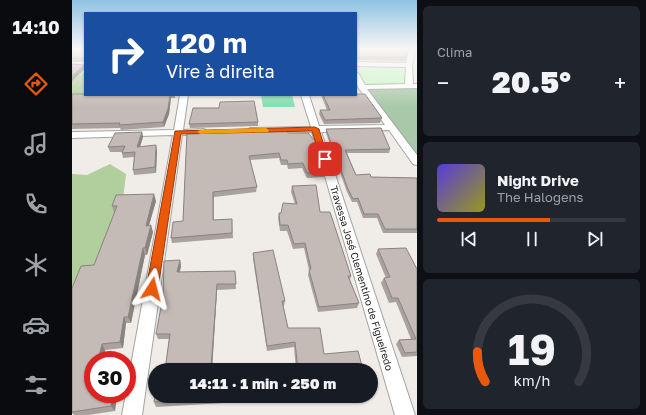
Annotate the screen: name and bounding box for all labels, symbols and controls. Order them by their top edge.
text: 14:10 [12,16,60,38]
text: 120 m [166,26,247,59]
icon: right [100,28,152,80]
text: Clima [437,44,472,60]
text: Vire à direita [166,60,275,82]
text: 20.5° [492,64,571,100]
text: − [437,69,449,96]
text: + [614,69,626,96]
icon: directions [22,70,50,98]
icon: music [22,130,50,158]
pin [308,142,342,176]
icon: arrive [314,148,336,170]
text: Night Drive [497,171,579,189]
street label: Travessa José Clementino de Figueiredo [328,184,396,372]
text: The Halogens [497,189,583,205]
icon: phone [22,190,50,218]
icon: previous [458,228,480,250]
icon: pause [521,228,543,250]
icon: next [584,228,606,250]
icon: climate [22,251,50,279]
position arrow [131,268,173,310]
icon: car [22,311,50,339]
text: 19 [508,324,555,374]
speed limit sign: 30 [84,351,136,403]
icon: filters [22,371,50,399]
text: km/h [513,371,550,388]
text: 14:11 · 1 min · 250 m [190,374,336,392]

